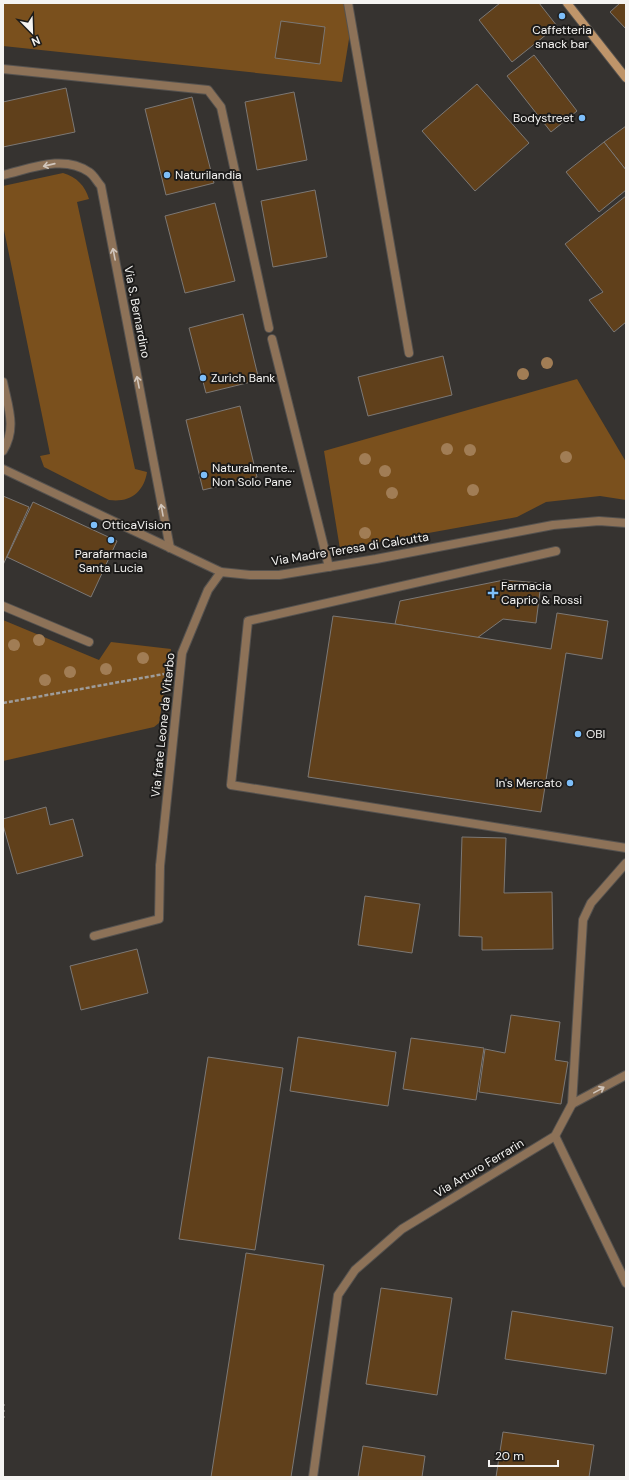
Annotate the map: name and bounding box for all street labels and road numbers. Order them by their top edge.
street label: Via S. Bernardino [120,264,154,360]
street label: Via Madre Teresa di Calcutta [270,529,430,569]
street label: Via frate Leone da Viterbo [147,652,179,798]
street label: Via Arturo Ferrarin [431,1135,527,1201]

